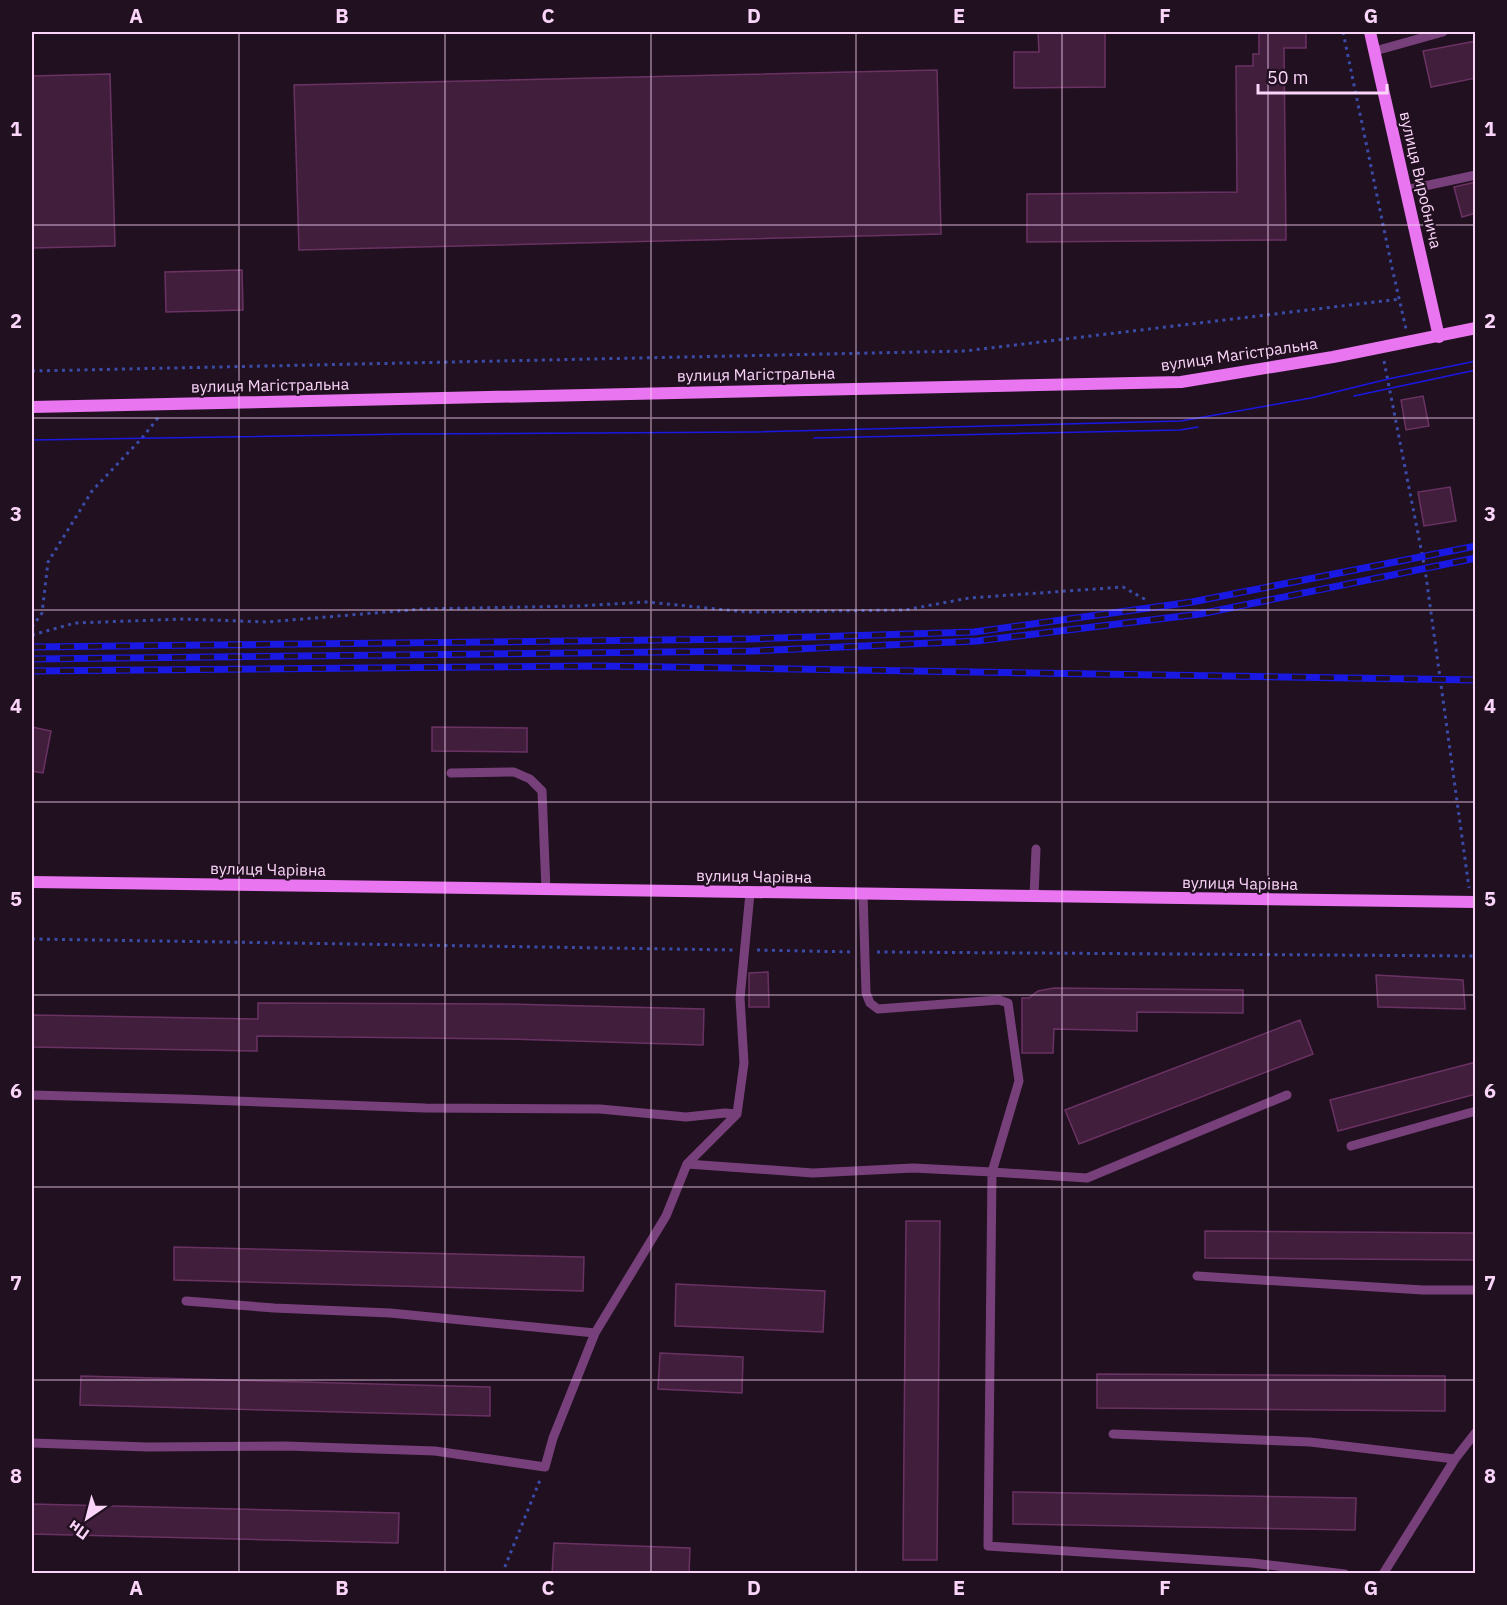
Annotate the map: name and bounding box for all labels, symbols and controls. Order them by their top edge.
text: A [129,2,143,29]
text: B [335,2,349,29]
text: C [541,2,555,29]
text: D [747,2,761,29]
text: E [953,2,965,29]
text: F [1159,2,1171,29]
text: G [1364,2,1378,29]
scale bar [1258,57,1387,95]
text: 50 m [1267,66,1309,89]
street label: вулиця Виробнича [1395,109,1447,251]
text: 1 [10,115,22,142]
text: 1 [1484,115,1496,142]
text: 2 [10,307,22,334]
text: 2 [1484,307,1496,334]
street label: вулиця Магістральна [1159,333,1319,375]
street label: вулиця Магістральна [677,363,836,385]
street label: вулиця Магістральна [191,374,350,396]
text: 3 [10,500,22,527]
text: 3 [1484,500,1496,527]
text: 4 [10,692,22,719]
text: 4 [1484,692,1496,719]
street label: вулиця Чарівна [210,858,327,880]
street label: вулиця Чарівна [696,865,813,887]
street label: вулиця Чарівна [1182,872,1299,894]
text: 5 [10,885,22,912]
text: 5 [1484,885,1496,912]
text: 6 [10,1077,22,1104]
text: 6 [1484,1077,1496,1104]
text: 7 [10,1269,22,1296]
text: 7 [1484,1269,1496,1296]
text: 8 [10,1462,22,1489]
text: 8 [1484,1462,1496,1489]
north arrow [57,1488,117,1548]
text: Пн [64,1516,93,1545]
text: A [129,1574,143,1601]
text: B [335,1574,349,1601]
text: C [541,1574,555,1601]
text: D [747,1574,761,1601]
text: E [953,1574,965,1601]
text: F [1159,1574,1171,1601]
text: G [1364,1574,1378,1601]

